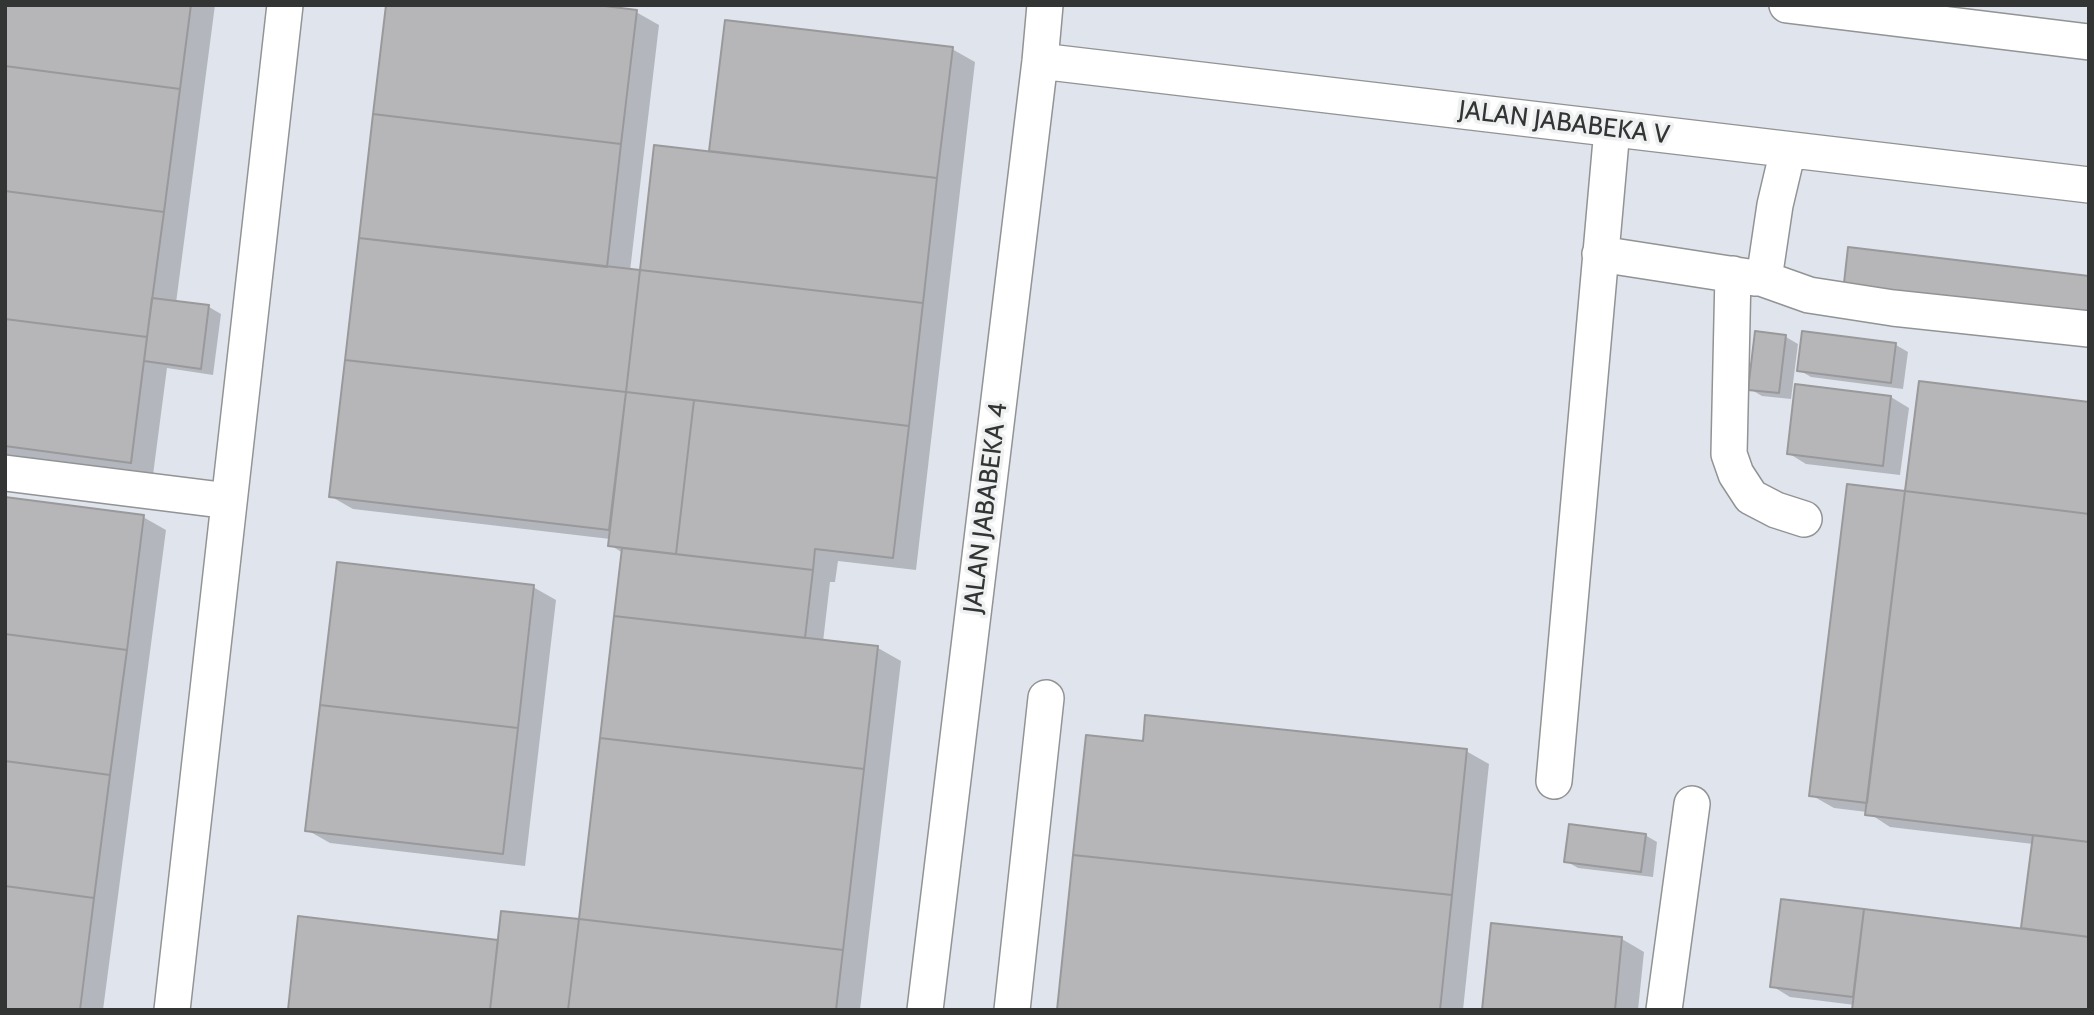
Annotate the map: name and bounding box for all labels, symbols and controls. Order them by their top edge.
street label: JALAN JABABEKA V [1457,95,1671,151]
street label: JALAN JABABEKA 4 [958,401,1014,615]

